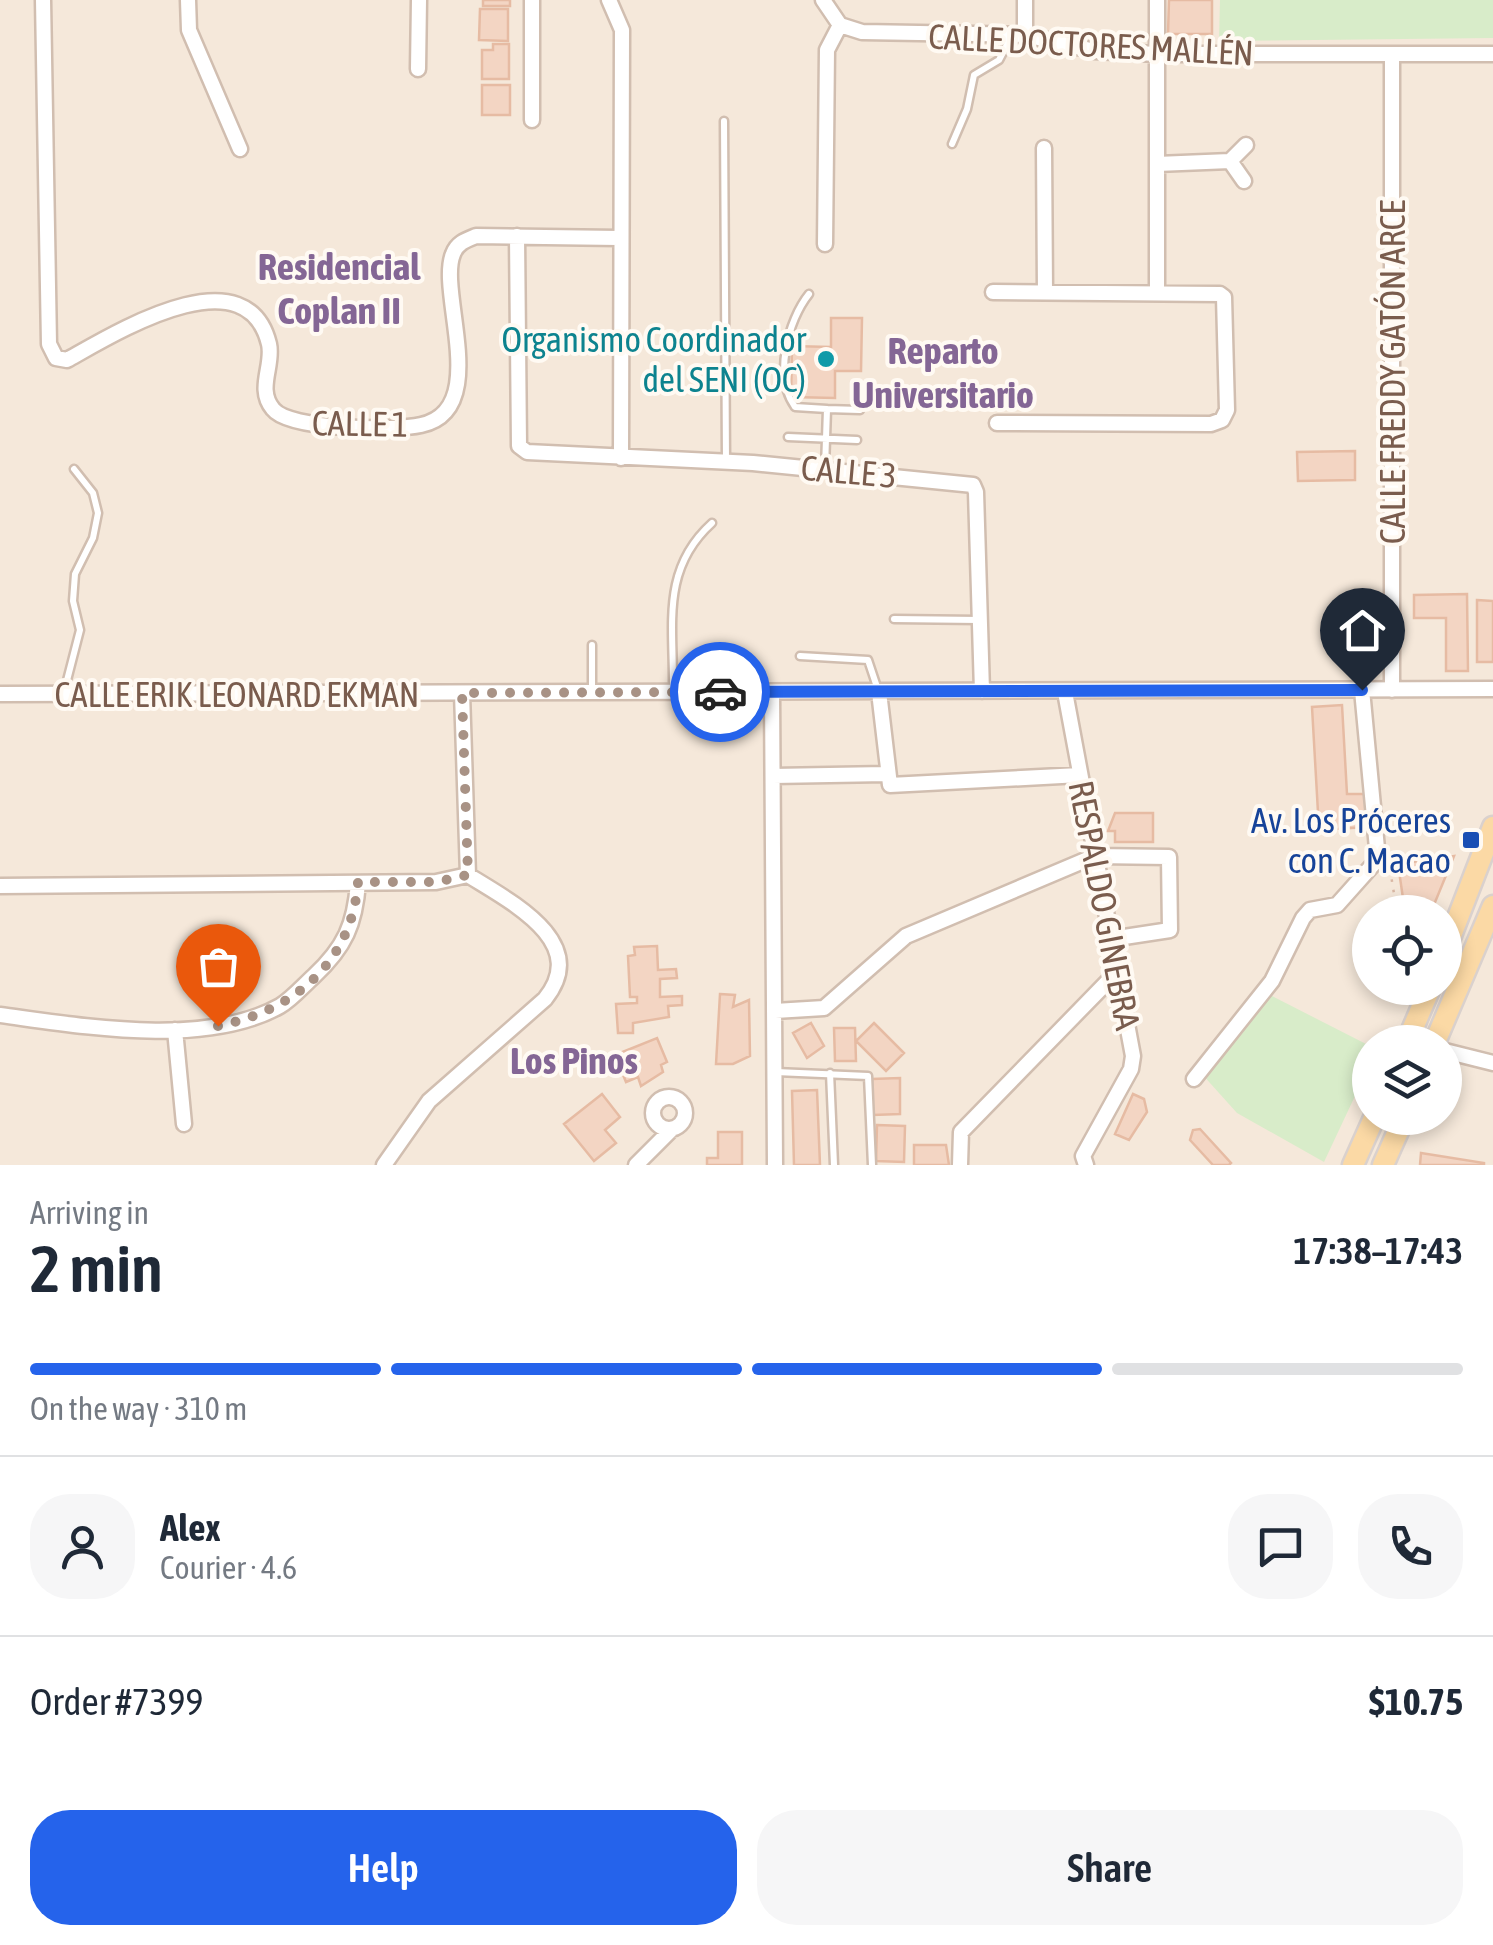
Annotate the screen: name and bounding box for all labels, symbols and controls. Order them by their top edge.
street label: CALLE DOCTORES MALLÉN [927,16,1255,72]
street label: CALLE FREDDY GATÓN ARCE [1372,200,1412,544]
district label: Residencial Coplan II [258,245,421,332]
place label: Organismo Coordinador del SENI (OC) [502,319,807,399]
district label: Reparto Universitario [852,329,1034,416]
marker: Organismo Coordinador del SENI (OC) [815,348,837,370]
street label: CALLE 1 [312,402,408,444]
street label: CALLE 3 [799,447,899,495]
pin [1320,588,1405,691]
icon: home [1335,603,1390,658]
courier [670,642,770,742]
icon: car [693,665,748,720]
street label: CALLE ERIK LEONARD EKMAN [55,674,419,714]
street label: RESPALDO GINEBRA [1061,777,1149,1034]
place label: Av. Los Próceres con C. Macao [1251,800,1451,880]
marker: Av. Los Próceres con C. Macao [1460,829,1482,851]
map controls [1352,895,1462,1135]
button: locate [1352,895,1462,1005]
pin [176,924,261,1027]
icon: bag [191,939,246,994]
button: layers [1352,1025,1462,1135]
district label: Los Pinos [510,1039,638,1082]
text: Arriving in [30,1194,149,1231]
text: 17:38–17:43 [1293,1229,1463,1272]
text: 2 min [30,1231,163,1306]
text: On the way · 310 m [30,1390,247,1427]
button: person [30,1494,135,1599]
button: chat [1228,1494,1333,1599]
button: phone [1358,1494,1463,1599]
text: Alex [160,1506,221,1549]
text: Courier · 4.6 [160,1549,297,1586]
text: Order #7399 [30,1680,203,1723]
text: $10.75 [1369,1680,1463,1723]
button: Help [30,1810,737,1925]
button: Share [757,1810,1463,1925]

